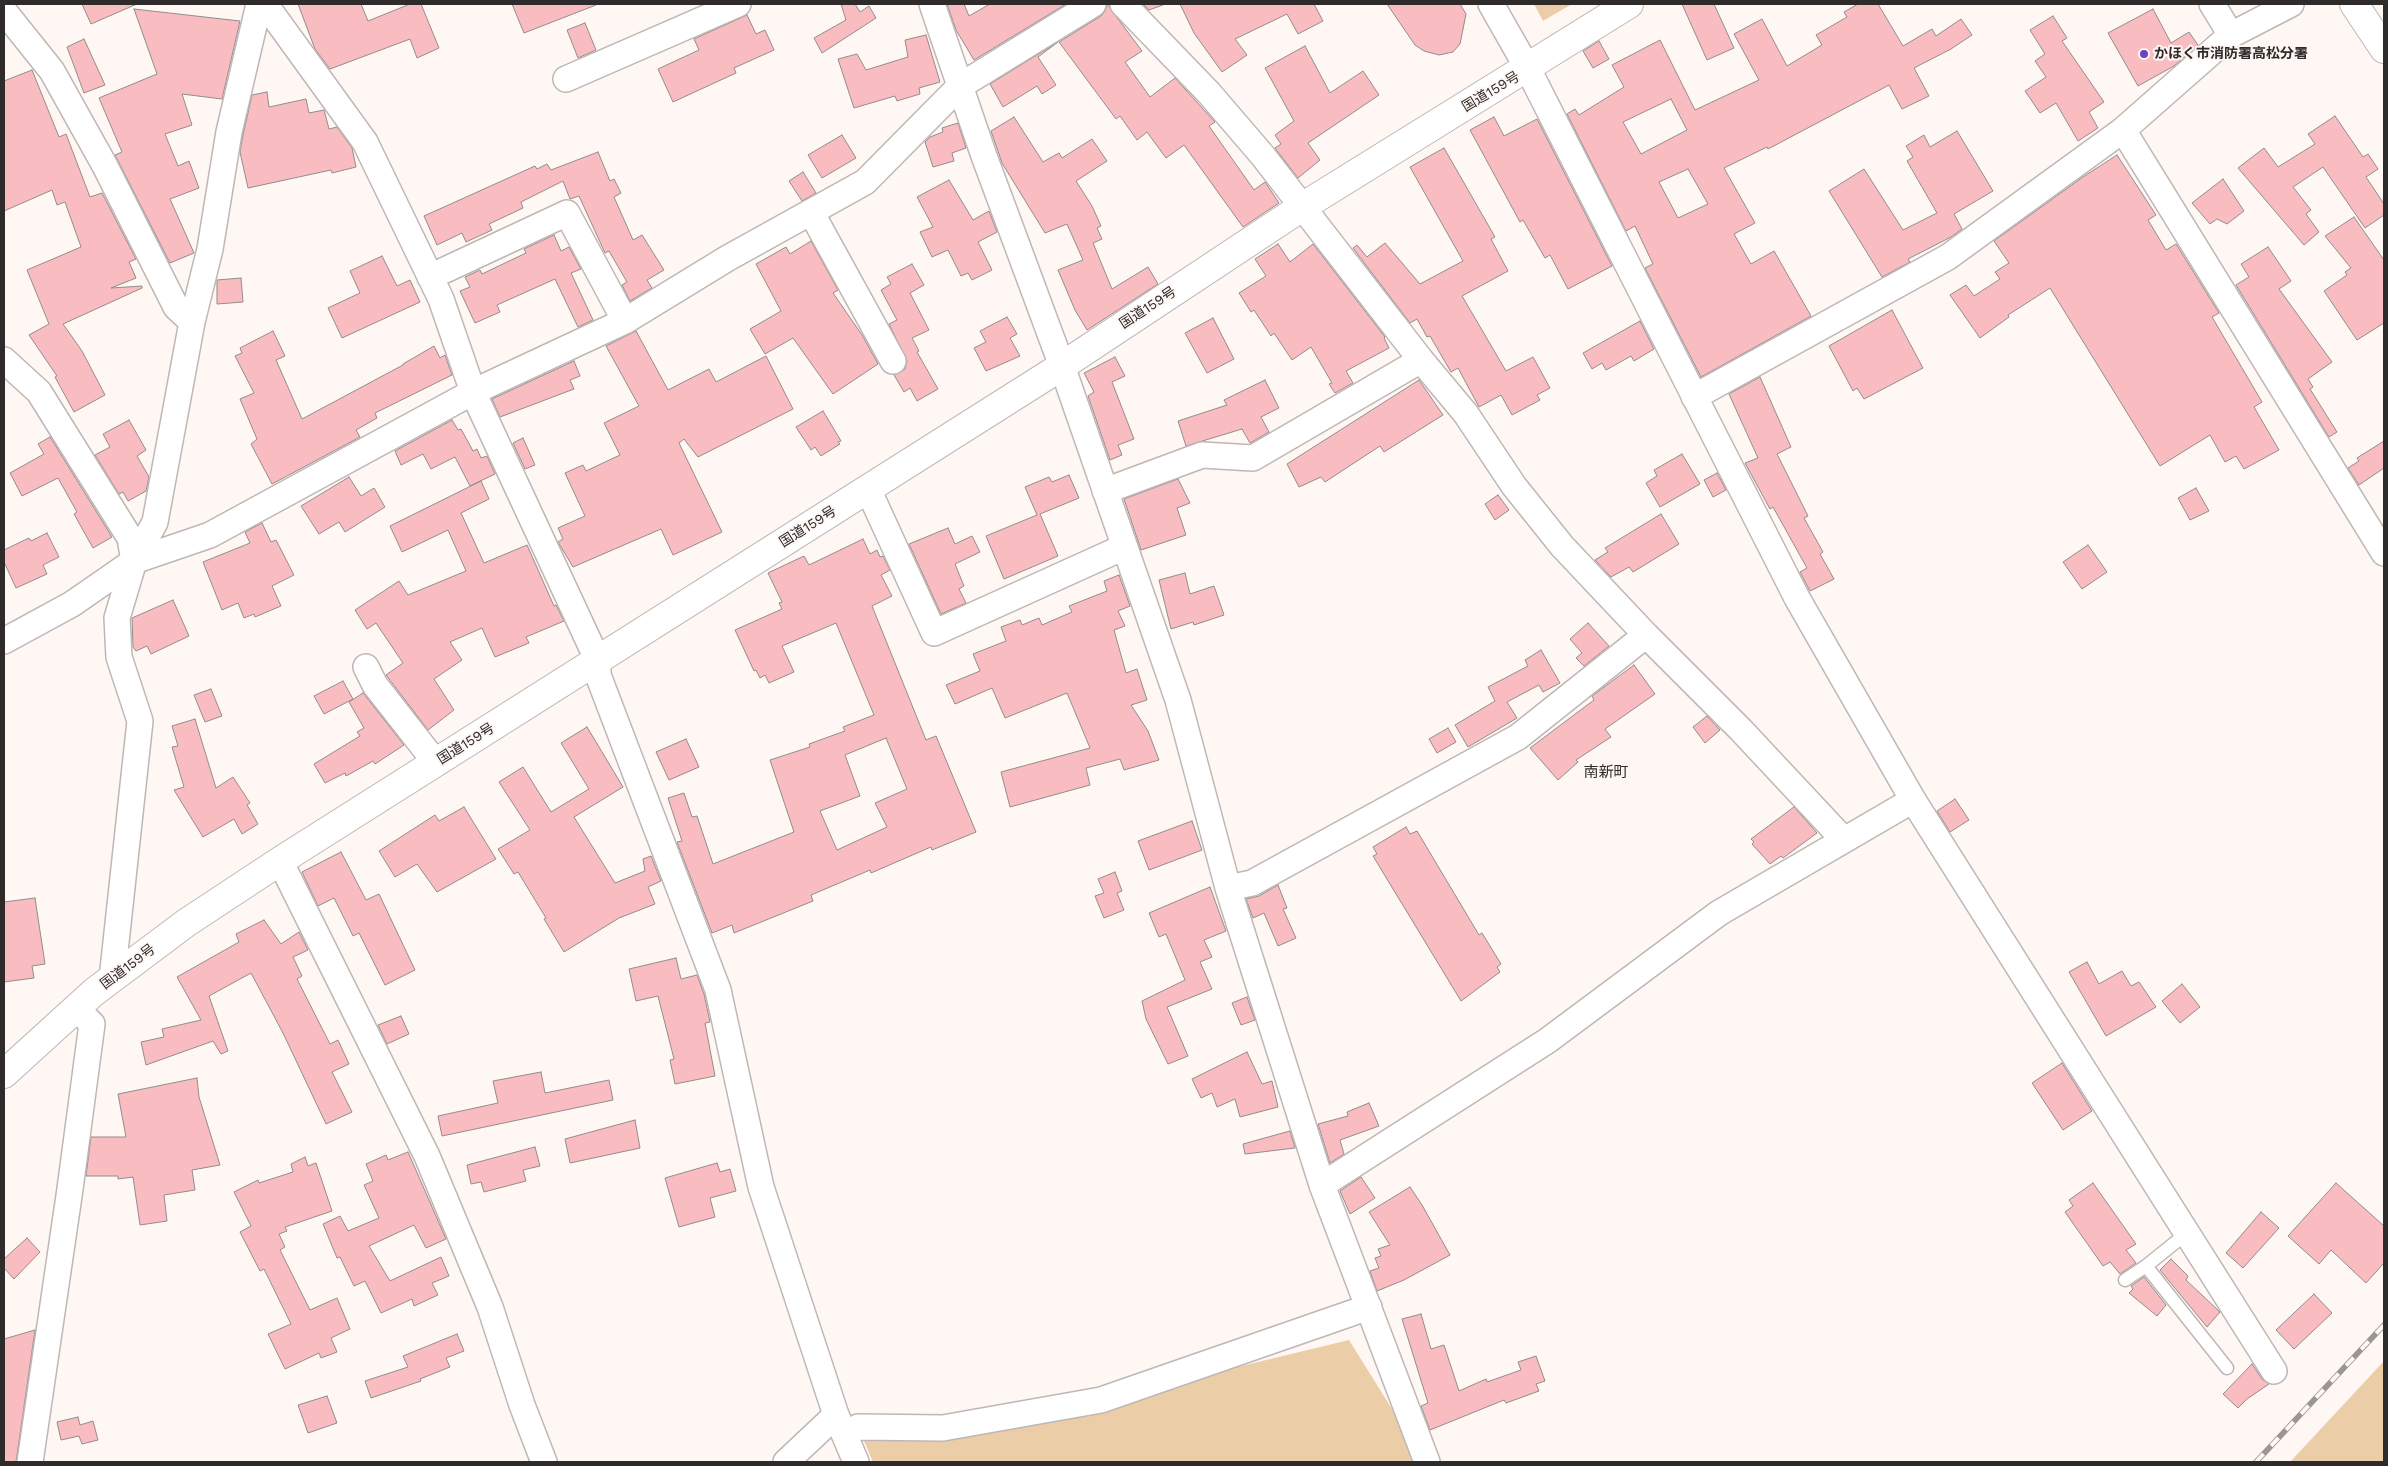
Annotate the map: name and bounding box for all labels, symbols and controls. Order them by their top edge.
place label: かほく市消防署高松分署 [2154,46,2308,62]
marker: かほく市消防署高松分署 [2138,48,2150,60]
street label: 国道159号 [1459,68,1523,116]
street label: 国道159号 [1116,283,1180,333]
street label: 国道159号 [776,503,840,551]
street label: 国道159号 [434,720,498,768]
district label: 南新町 [1584,764,1628,782]
street label: 国道159号 [97,941,159,993]

